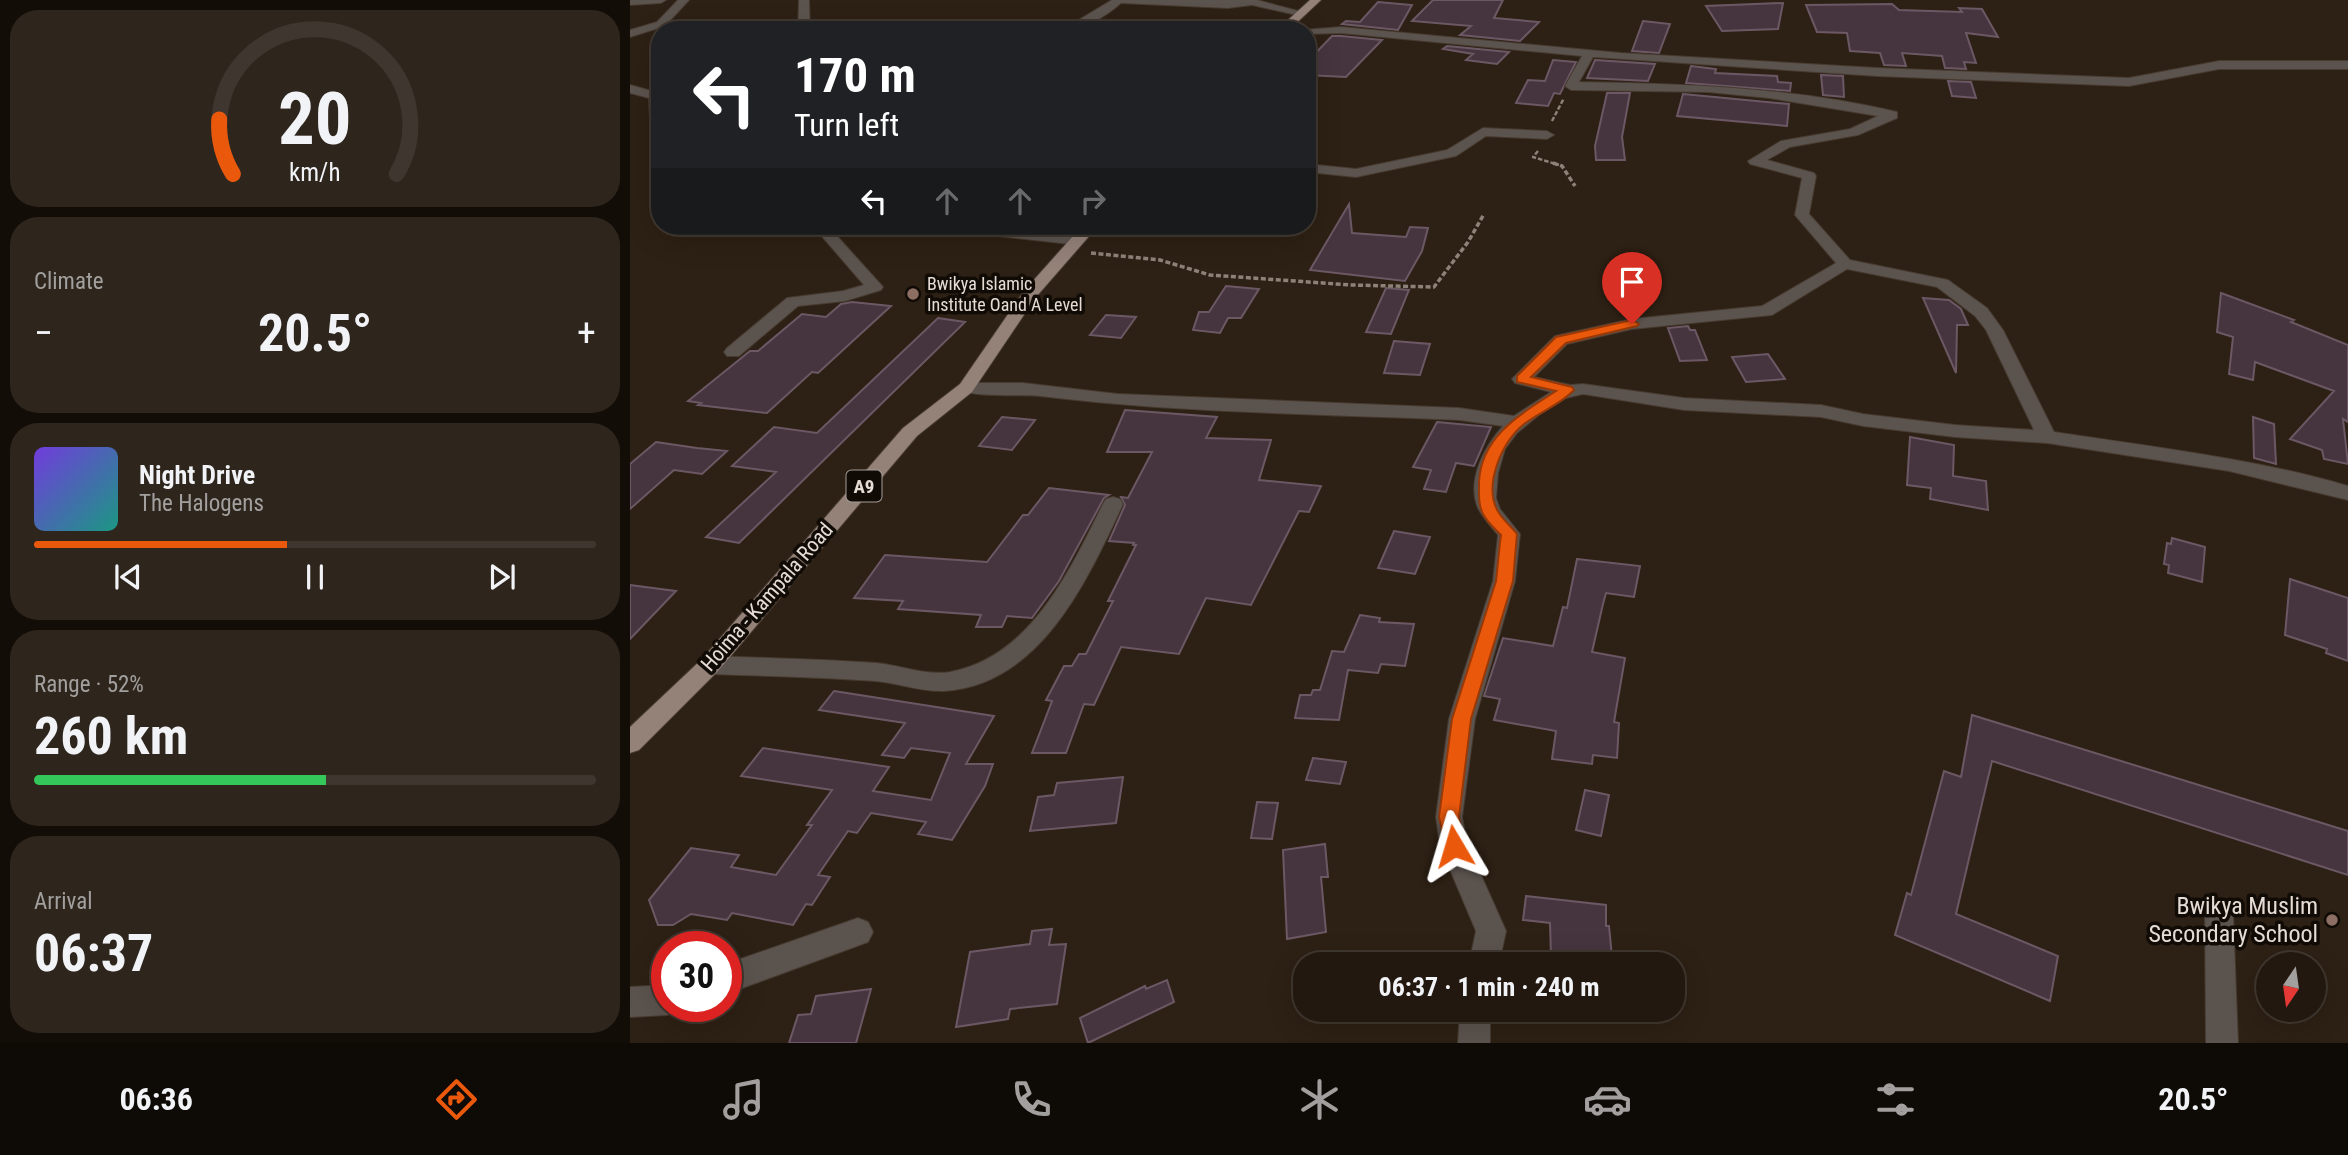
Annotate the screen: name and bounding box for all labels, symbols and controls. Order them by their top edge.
text: 170 m [794,47,916,104]
icon: left [679,49,770,140]
text: 20 [278,77,352,163]
text: Turn left [794,106,899,144]
text: km/h [289,158,341,187]
icon: left [855,182,893,220]
icon: ahead [928,182,966,220]
icon: ahead [1001,182,1039,220]
icon: right [1074,182,1112,220]
pin [1602,252,1662,324]
icon: arrive [1613,263,1651,301]
text: Climate [34,268,104,295]
place label: Bwikya Islamic Institute Oand A Level [927,273,1083,315]
marker: Bwikya Islamic Institute Oand A Level [905,286,921,302]
text: 20.5° [258,303,372,364]
text: − [34,311,53,355]
text: + [577,311,596,355]
text: Night Drive [139,460,255,490]
road number: A9 [846,471,882,502]
text: The Halogens [139,490,264,517]
street label: Hoima - Kampala Road [696,518,838,676]
icon: previous [109,558,147,596]
icon: pause [296,558,334,596]
icon: next [483,558,521,596]
text: Range · 52% [34,671,144,698]
text: 260 km [34,706,188,767]
position arrow [1417,809,1491,883]
text: Arrival [34,888,93,915]
place label: Bwikya Muslim Secondary School [2148,892,2318,948]
marker: Bwikya Muslim Secondary School [2324,912,2340,928]
text: 06:37 [34,923,153,984]
speed limit sign: 30 [651,931,742,1022]
north arrow [2256,952,2326,1022]
map controls [2256,952,2326,1022]
text: 06:37 · 1 min · 240 m [1379,972,1599,1002]
icon: directions [432,1075,481,1124]
icon: music [719,1075,768,1124]
icon: phone [1007,1075,1056,1124]
icon: climate [1295,1075,1344,1124]
icon: car [1583,1075,1632,1124]
icon: filters [1871,1075,1920,1124]
text: 06:36 [119,1080,193,1118]
text: 20.5° [2158,1080,2229,1118]

